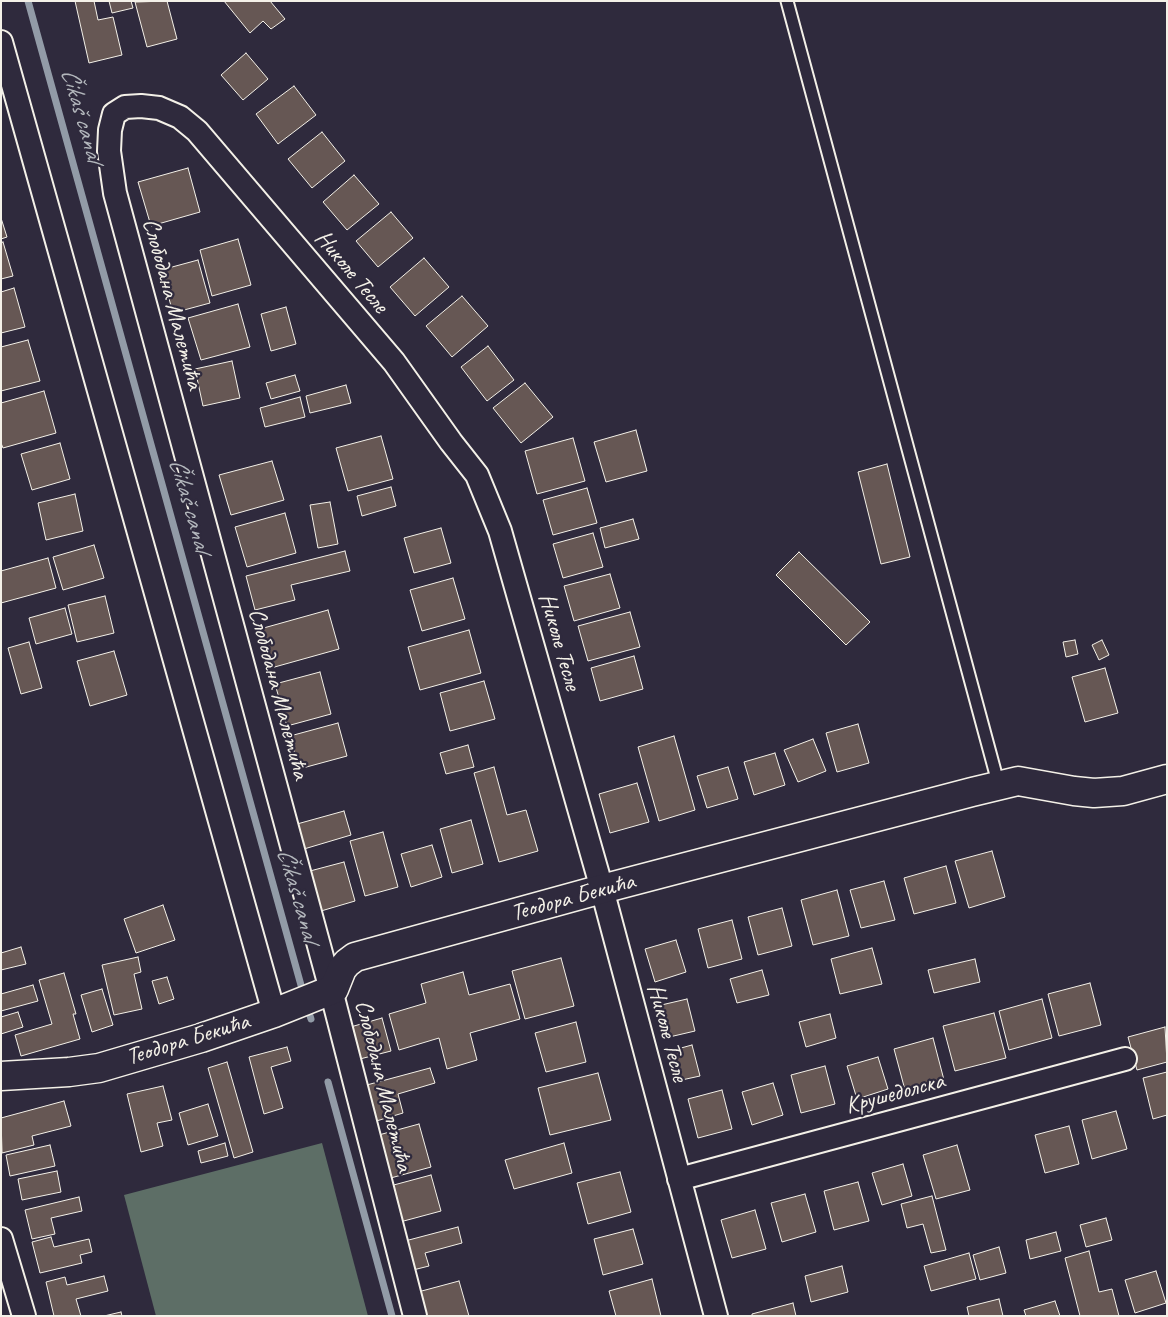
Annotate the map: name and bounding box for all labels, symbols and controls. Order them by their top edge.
water label: Čikaš canal [53,65,109,165]
street label: Слободана Малетића [135,215,209,393]
street label: Николе Тесле [308,225,394,319]
water label: Čikaš canal [161,455,217,555]
street label: Николе Тесле [531,590,587,694]
street label: Слободана Малетића [241,605,315,783]
water label: Čikaš canal [269,845,325,945]
street label: Теодора Бекића [508,868,638,928]
street label: Николе Тесле [640,981,694,1085]
street label: Слободана Малетића [348,997,418,1175]
street label: Теодора Бекића [123,1008,253,1072]
street label: Крушедолска [842,1067,948,1121]

